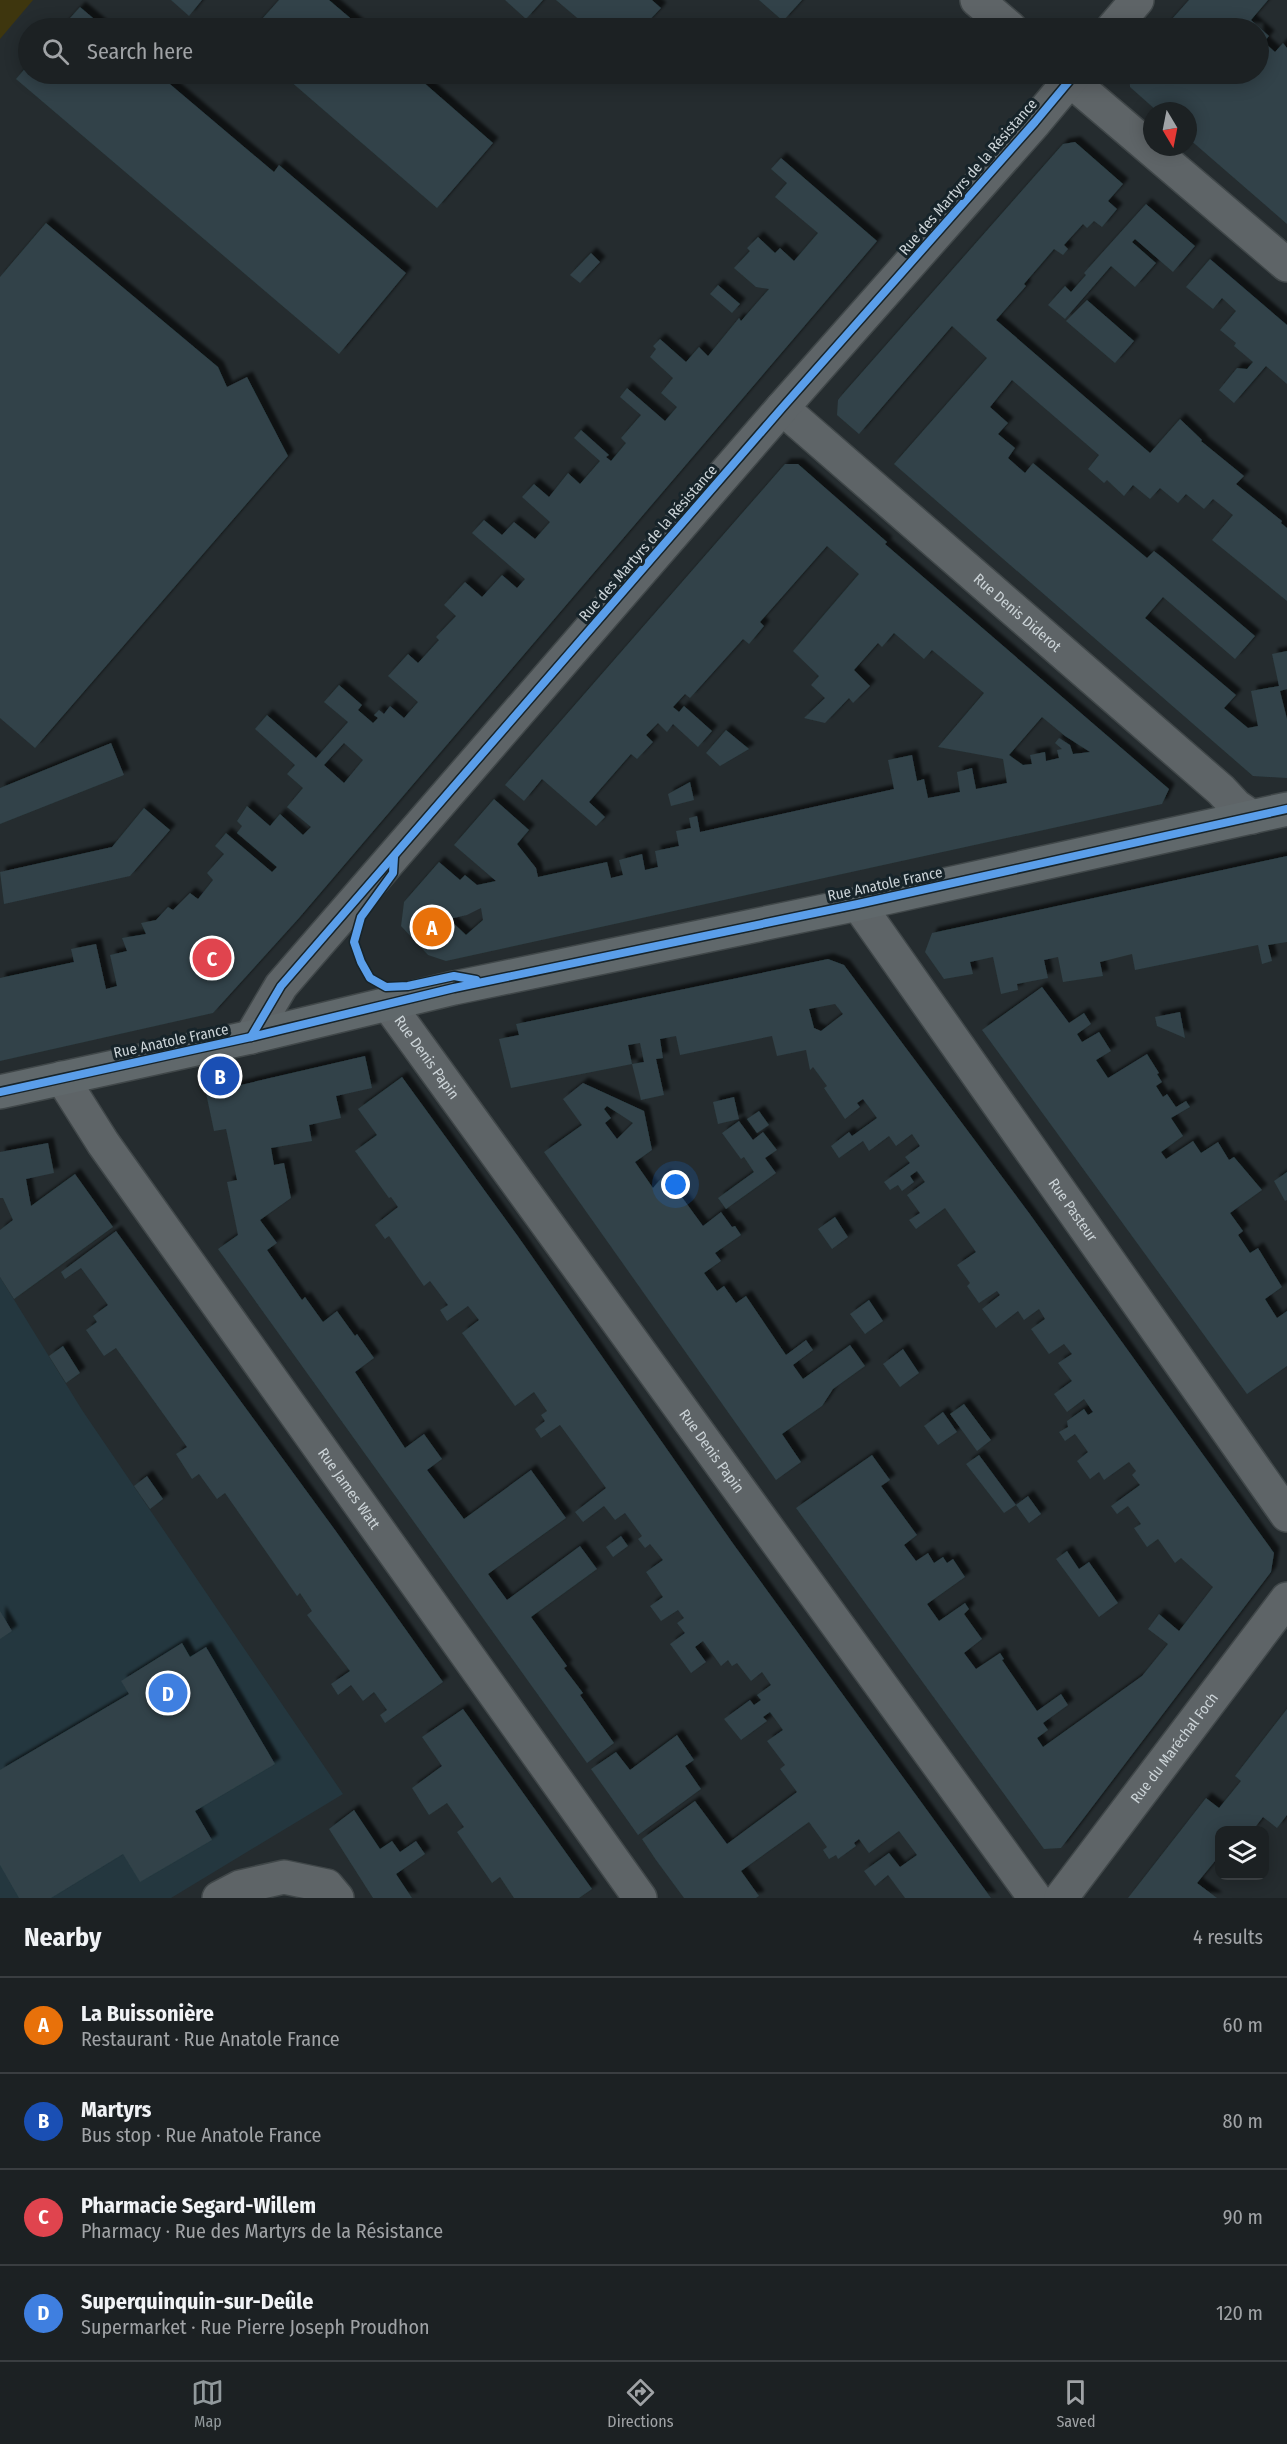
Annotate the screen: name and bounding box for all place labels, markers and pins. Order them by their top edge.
pin: A [412,904,452,950]
pin: C [192,936,232,980]
pin: B [200,1054,240,1098]
pin: D [148,1670,188,1716]

